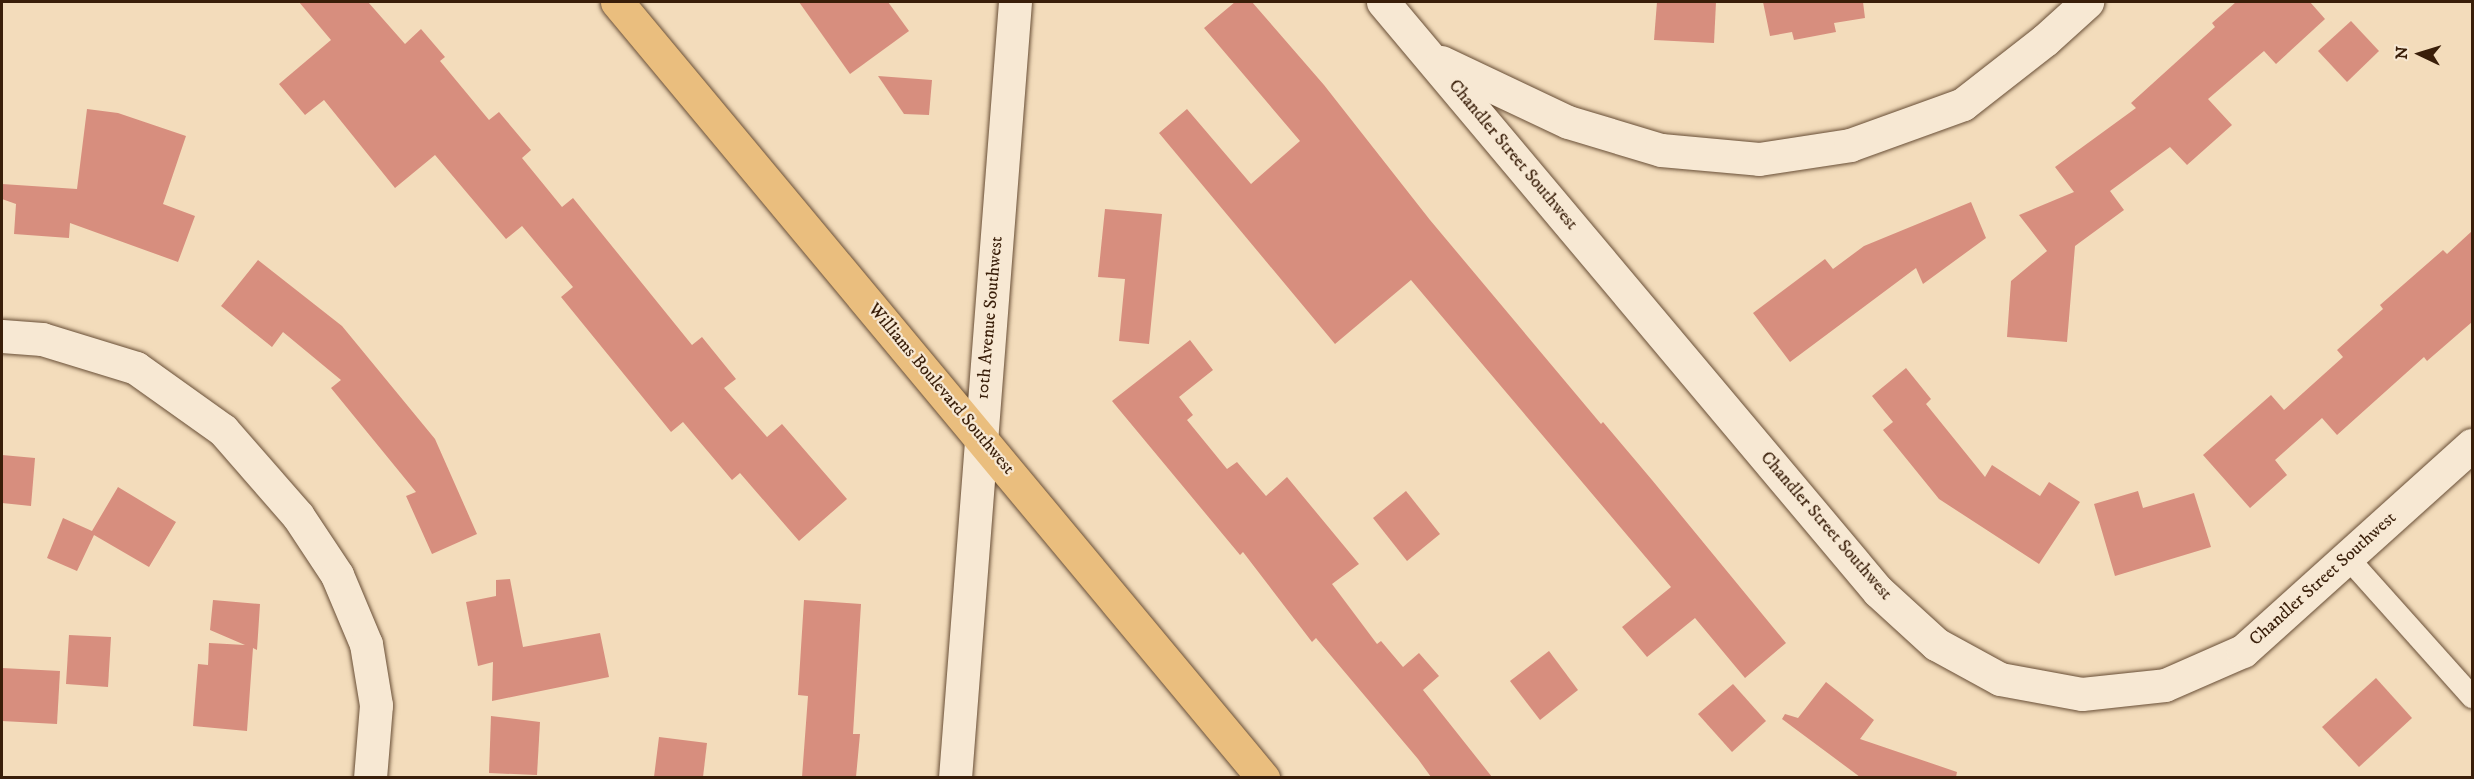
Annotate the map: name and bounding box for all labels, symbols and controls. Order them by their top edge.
north arrow [2390,24,2450,84]
text: N [2392,46,2412,60]
street label: Chandler Street Southwest [1444,75,1582,235]
street label: 10th Avenue Southwest [972,235,1008,401]
street label: Williams Boulevard Southwest [863,299,1019,479]
street label: Chandler Street Southwest [1756,447,1896,605]
street label: Chandler Street Southwest [2245,507,2401,651]

